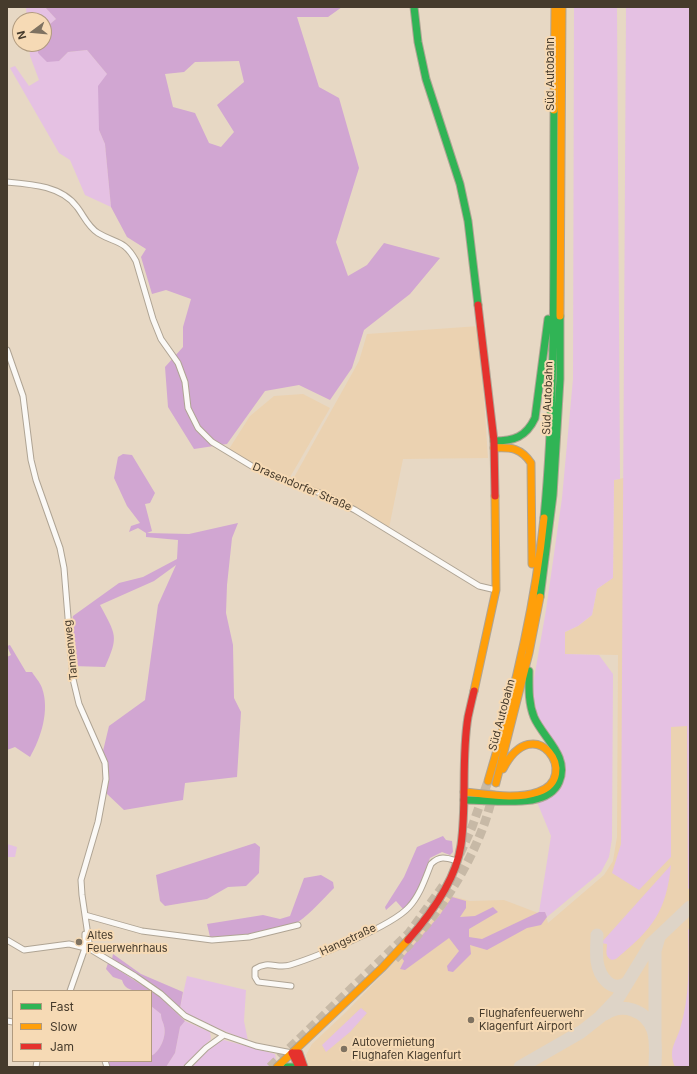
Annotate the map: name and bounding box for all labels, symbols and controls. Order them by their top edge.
north arrow [12,12,52,52]
text: N [14,29,29,41]
street label: Süd Autobahn [544,37,558,111]
street label: Süd Autobahn [540,361,556,435]
street label: Drasendorfer Straße [251,460,353,514]
street label: Tannenweg [61,619,81,681]
street label: Süd Autobahn [486,678,518,752]
street label: Hangstraße [318,921,378,959]
place label: Altes Feuerwehrhaus [87,929,168,955]
marker: Altes Feuerwehrhaus [74,937,84,947]
legend [12,990,152,1062]
text: Fast [50,999,74,1014]
place label: Flughafenfeuerwehr Klagenfurt Airport [479,1007,584,1033]
marker: Flughafenfeuerwehr Klagenfurt Airport [466,1015,476,1025]
text: Slow [50,1019,77,1034]
place label: Autovermietung Flughafen Klagenfurt [352,1036,461,1062]
text: Jam [50,1039,74,1054]
marker: Autovermietung Flughafen Klagenfurt [339,1044,349,1054]

